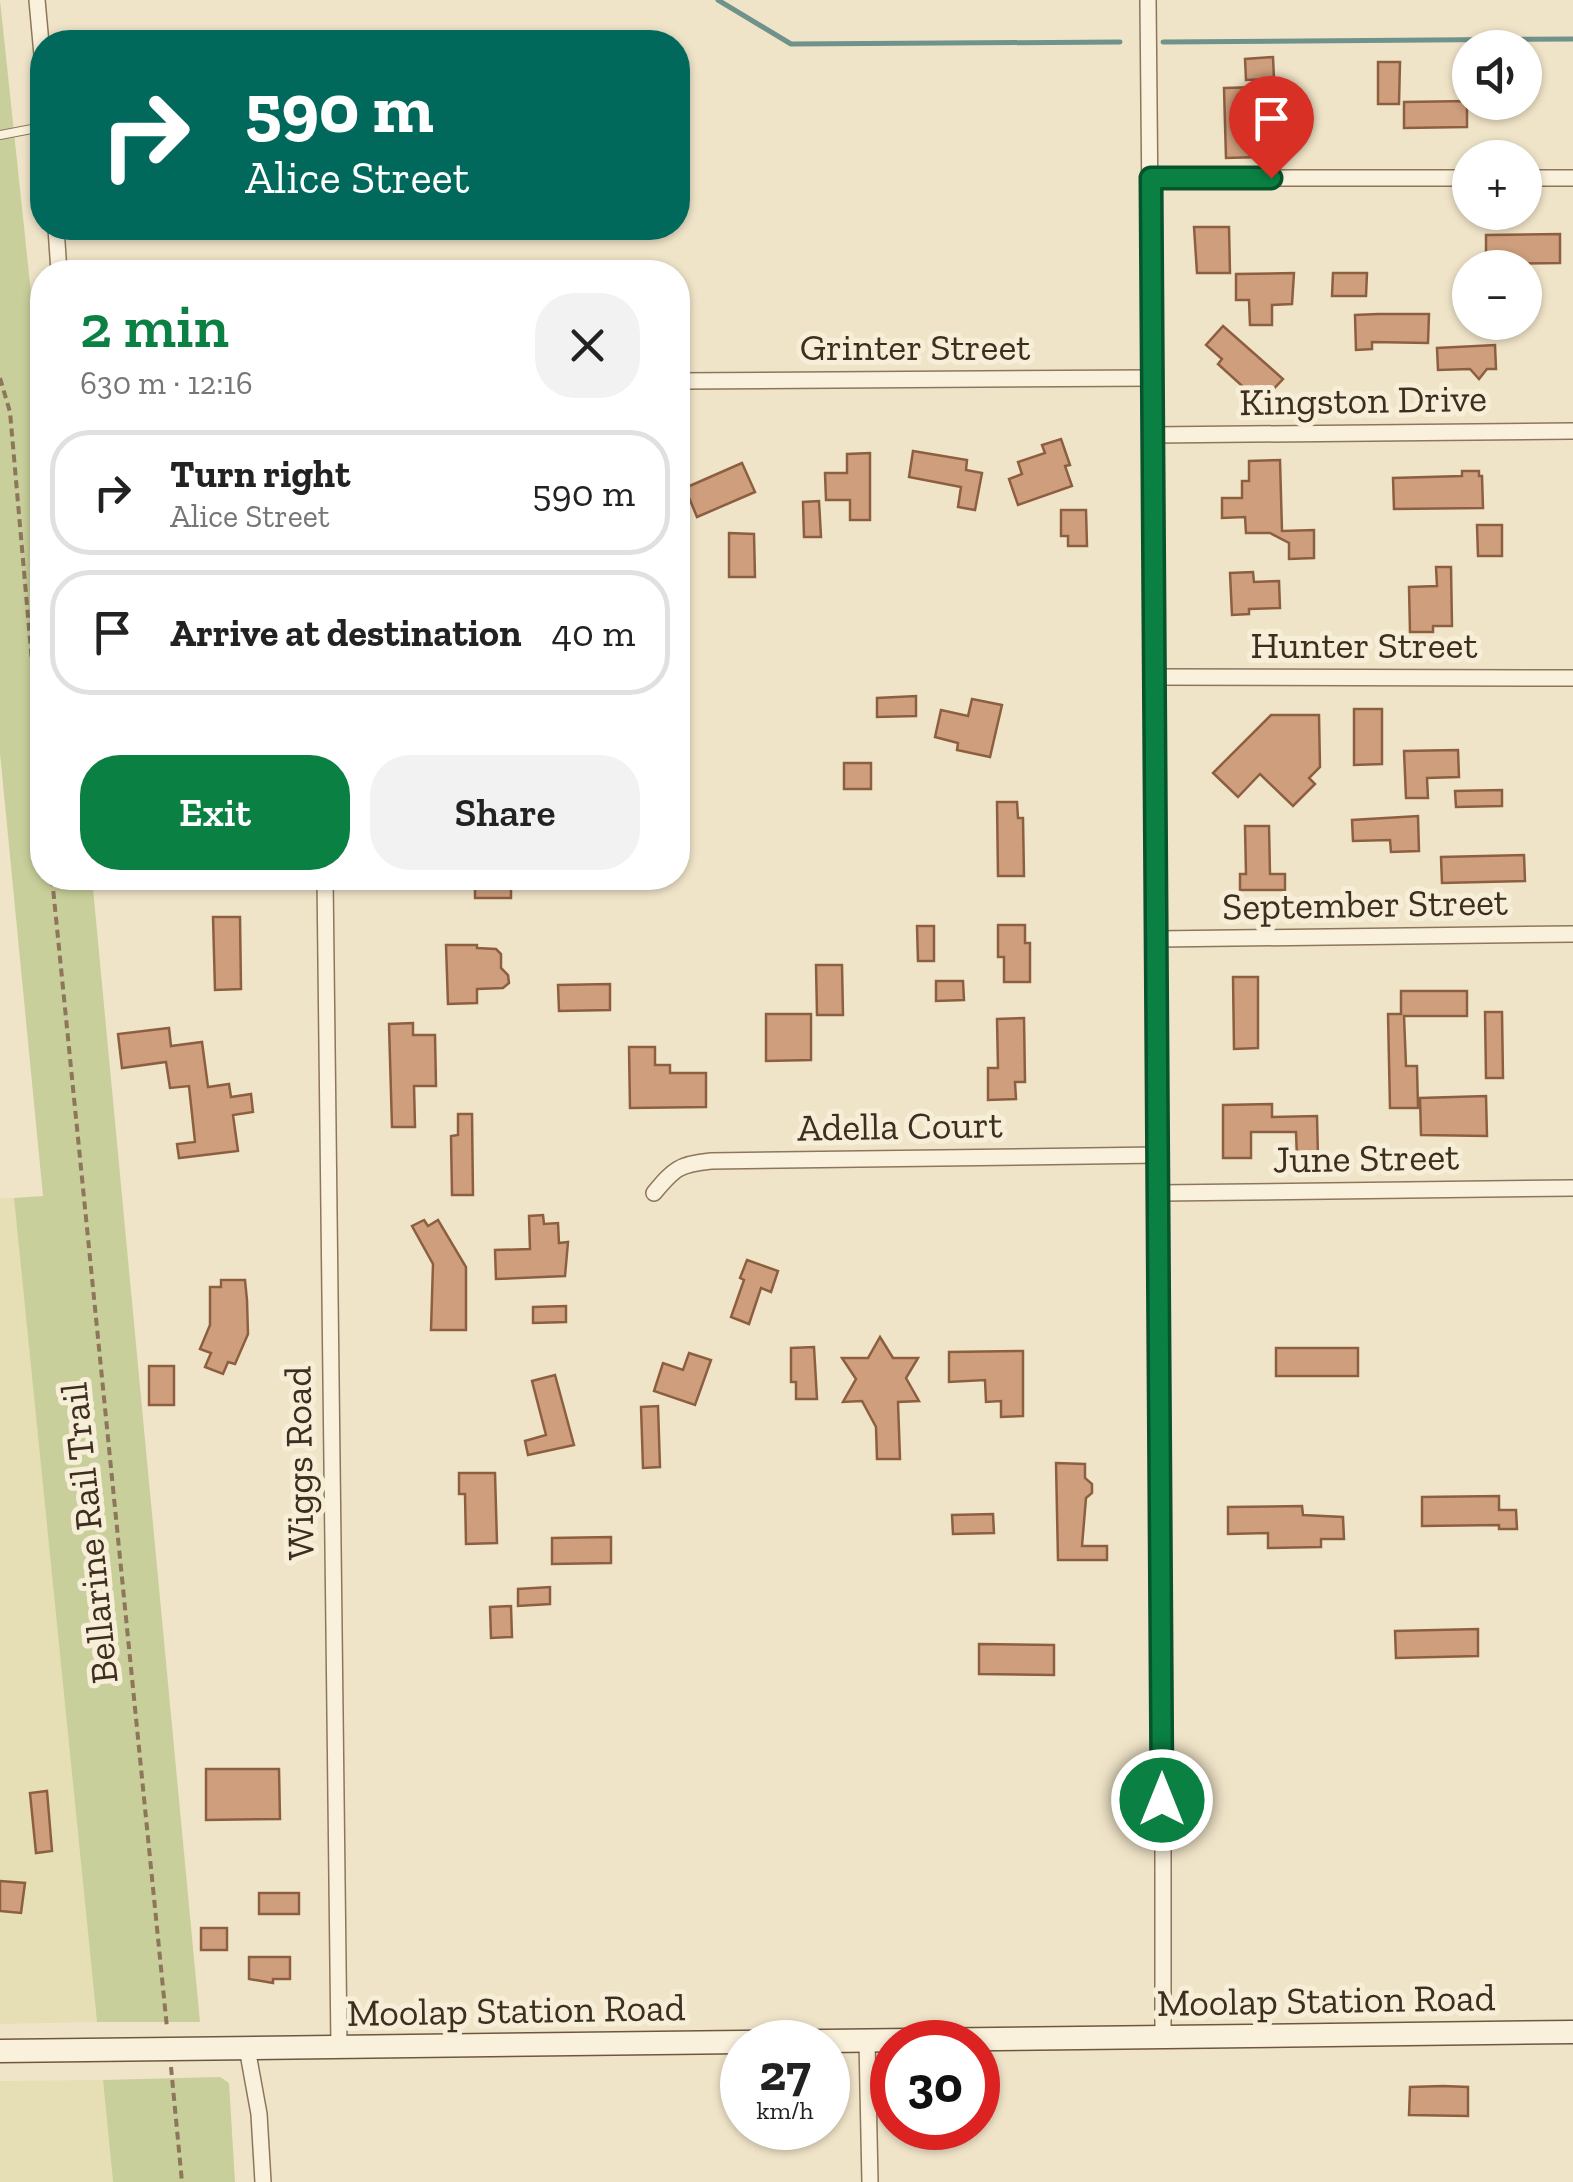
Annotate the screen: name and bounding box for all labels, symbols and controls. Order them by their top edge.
map controls [1452,30,1542,340]
button: sound [1452,30,1542,120]
text: 590 m [245,66,434,150]
icon: right [80,70,210,200]
pin [1229,76,1314,179]
icon: arrive [1244,91,1299,146]
button: + [1452,140,1542,230]
text: Alice Street [245,151,469,205]
button: − [1452,250,1542,340]
text: 2 min [80,290,229,362]
button: close [535,293,640,398]
street label: Grinter Street [800,324,1030,370]
text: 630 m · 12:16 [80,364,253,402]
street label: Kingston Drive [1239,375,1487,425]
text: Turn right [170,451,350,497]
icon: right [85,465,140,520]
text: 590 m [532,470,635,516]
text: Alice Street [170,497,330,535]
icon: arrive [85,605,140,660]
text: Arrive at destination [170,610,521,656]
text: 40 m [551,610,635,656]
street label: Hunter Street [1250,622,1478,668]
button: Exit [80,755,350,870]
button: Share [370,755,640,870]
street label: September Street [1222,879,1508,929]
street label: Adella Court [797,1101,1003,1151]
street label: June Street [1272,1133,1460,1183]
street label: Wiggs Road [274,1365,324,1560]
street label: Bellarine Rail Trail [50,1380,128,1686]
position arrow [1110,1748,1214,1852]
street label: Moolap Station Road [1156,1974,1496,2026]
street label: Moolap Station Road [346,1984,686,2036]
speed limit sign: 30 [870,2020,1000,2150]
text: 27 [759,2043,811,2103]
text: km/h [756,2095,814,2125]

